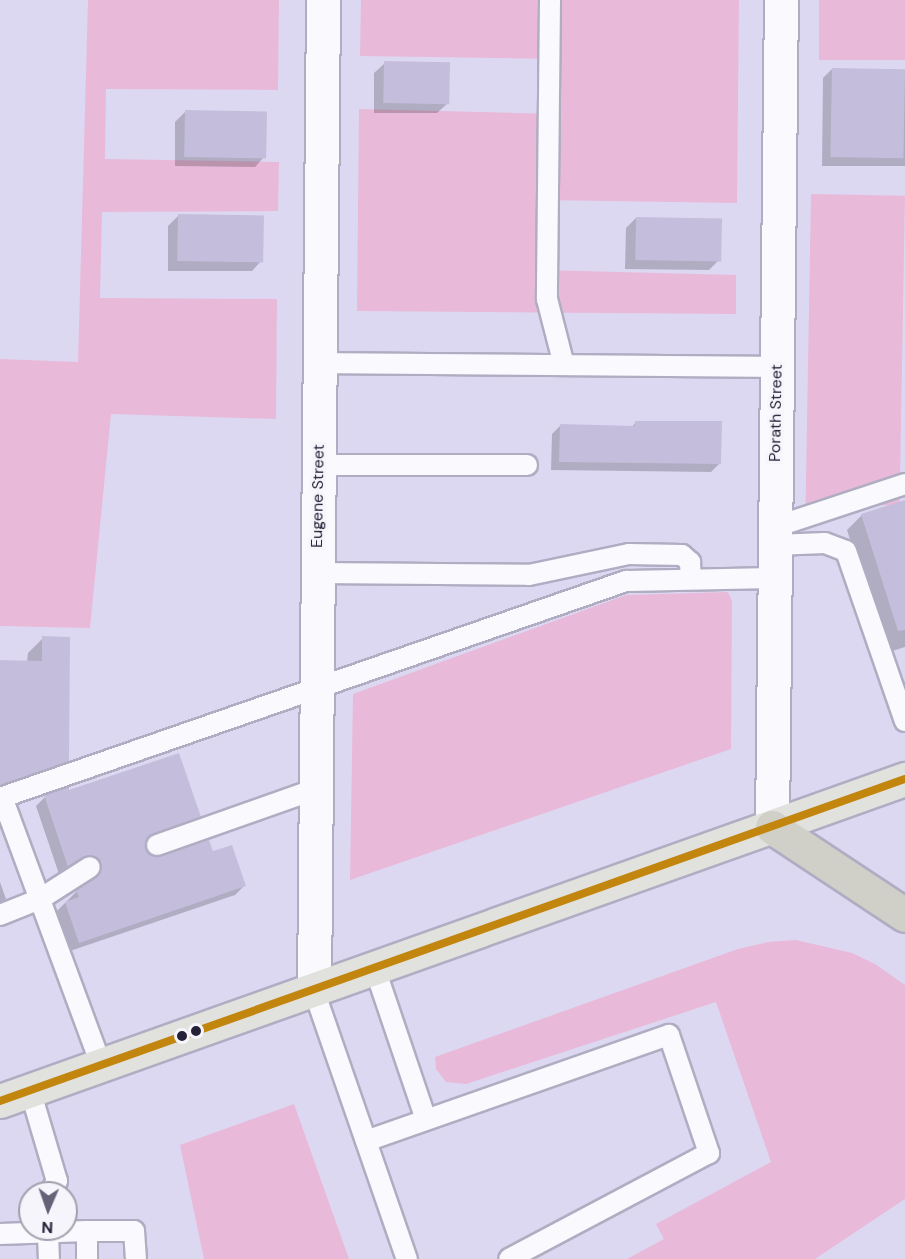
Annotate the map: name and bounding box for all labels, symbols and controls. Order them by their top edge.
street label: Porath Street [766,364,786,462]
street label: Eugene Street [307,444,329,548]
unlabelled marker [190,1025,202,1037]
unlabelled marker [176,1030,188,1042]
north arrow [18,1181,78,1241]
text: N [41,1217,54,1238]

